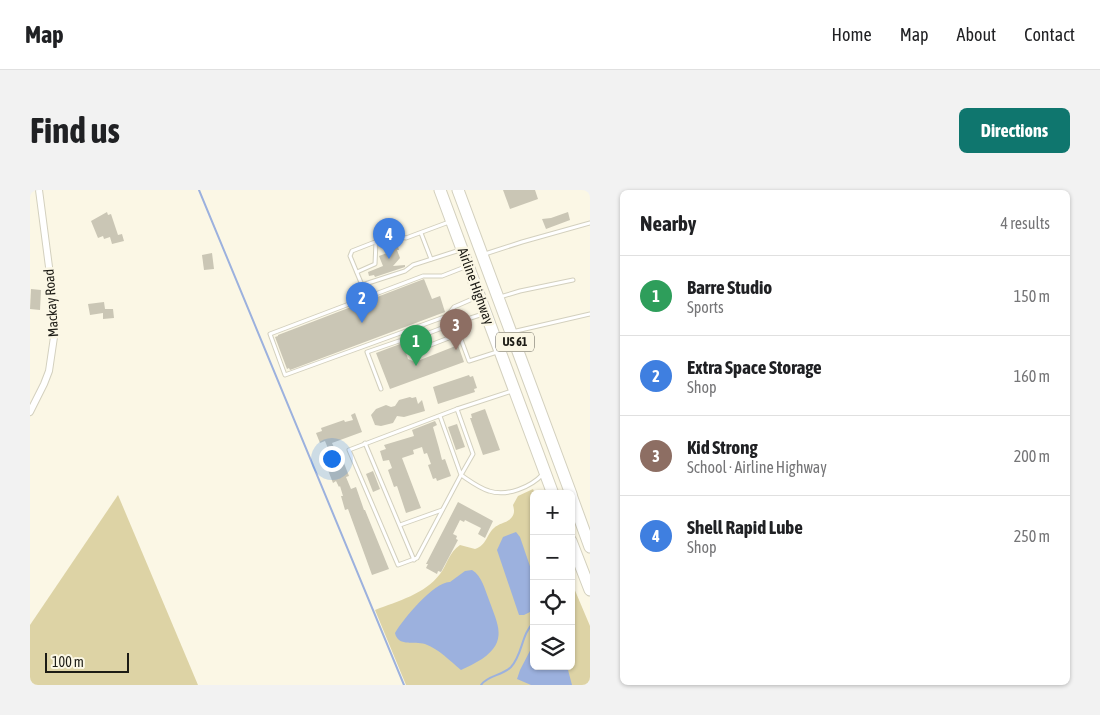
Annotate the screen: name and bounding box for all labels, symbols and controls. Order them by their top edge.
text: Map [25,21,64,48]
text: Home [832,24,872,45]
text: Map [900,24,929,45]
text: About [957,24,996,45]
text: Contact [1024,24,1075,45]
button: Directions [959,108,1070,153]
text: Find us [30,110,120,150]
text: Nearby [640,211,696,235]
text: 4 results [1000,214,1050,232]
pin: 4 [373,218,405,259]
street label: Airline Highway [455,245,497,327]
street label: Mackay Road [41,268,61,338]
text: Barre Studio [687,276,772,298]
pin: 2 [346,282,378,323]
text: 1 [652,287,660,305]
text: 150 m [1014,287,1050,305]
text: Sports [687,298,724,316]
pin: 3 [440,309,472,350]
pin: 1 [400,325,432,366]
road number: US 61 [496,332,534,352]
text: Extra Space Storage [687,356,822,378]
text: 2 [652,367,660,385]
text: 160 m [1014,367,1050,385]
text: Shop [687,378,717,396]
text: Kid Strong [687,436,758,458]
your location [319,446,345,472]
text: 3 [652,447,660,465]
text: 200 m [1014,447,1050,465]
text: School · Airline Highway [687,458,827,476]
map controls [530,490,575,670]
button: + [530,490,575,535]
text: Shell Rapid Lube [687,516,803,538]
text: 4 [652,527,660,545]
text: 250 m [1014,527,1050,545]
button: − [530,535,575,580]
text: Shop [687,538,717,556]
button: locate [530,580,575,625]
button: layers [530,625,575,670]
scale bar [45,650,129,673]
text: 100 m [52,654,84,670]

